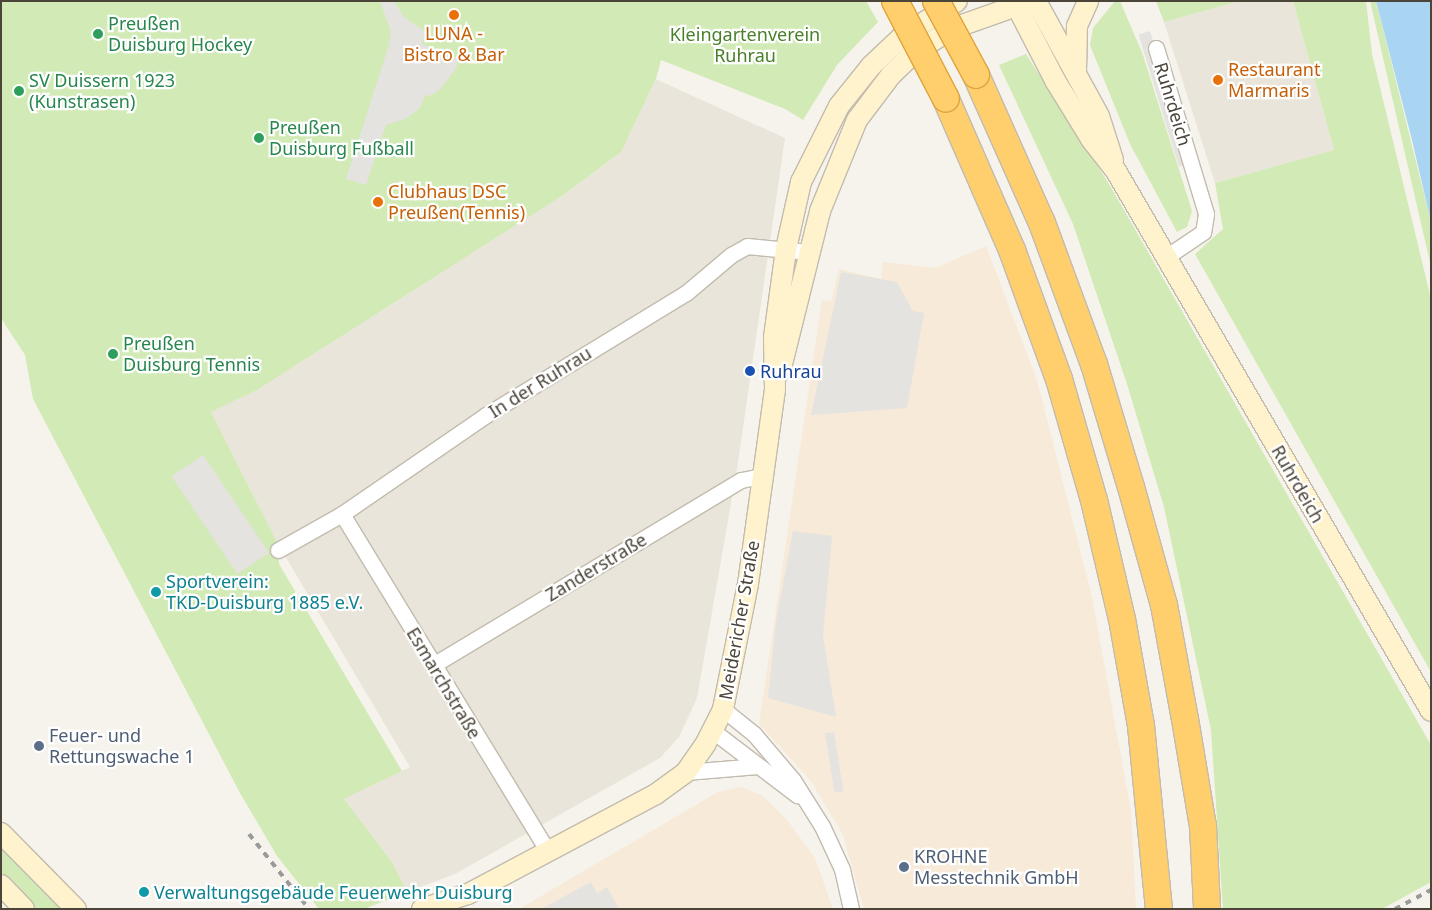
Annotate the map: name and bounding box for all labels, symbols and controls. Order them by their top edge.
marker: LUNA - Bistro & Bar [448,9,460,21]
place label: Preußen Duisburg Hockey [108,13,252,56]
place label: LUNA - Bistro & Bar [403,23,505,66]
park label: Kleingartenverein Ruhrau [670,24,820,66]
marker: Preußen Duisburg Hockey [92,28,104,40]
place label: Restaurant Marmaris [1228,59,1320,102]
street label: Ruhrdeich [1150,60,1196,148]
place label: SV Duissern 1923 (Kunstrasen) [29,70,175,112]
marker: Restaurant Marmaris [1212,74,1224,86]
marker: SV Duissern 1923 (Kunstrasen) [13,85,25,97]
place label: Preußen Duisburg Fußball [269,117,414,160]
marker: Preußen Duisburg Fußball [253,132,265,144]
place label: Clubhaus DSC Preußen(Tennis) [388,181,525,223]
marker: Clubhaus DSC Preußen(Tennis) [372,196,384,208]
place label: Preußen Duisburg Tennis [123,333,260,376]
street label: In der Ruhrau [485,342,595,422]
marker: Preußen Duisburg Tennis [107,348,119,360]
place label: Ruhrau [760,360,822,382]
marker: Ruhrau [744,365,756,377]
street label: Ruhrdeich [1267,441,1329,527]
street label: Zanderstraße [542,528,650,606]
street label: Meidericher Straße [714,539,764,701]
place label: Sportverein: TKD-Duisburg 1885 e.V. [166,571,363,614]
marker: Sportverein: TKD-Duisburg 1885 e.V. [150,586,162,598]
street label: Esmarchstraße [402,623,486,743]
place label: Feuer- und Rettungswache 1 [49,725,194,768]
marker: Feuer- und Rettungswache 1 [33,740,45,752]
place label: KROHNE Messtechnik GmbH [914,846,1079,889]
marker: KROHNE Messtechnik GmbH [898,861,910,873]
place label: Verwaltungsgebäude Feuerwehr Duisburg [154,881,513,903]
marker: Verwaltungsgebäude Feuerwehr Duisburg [138,886,150,898]

